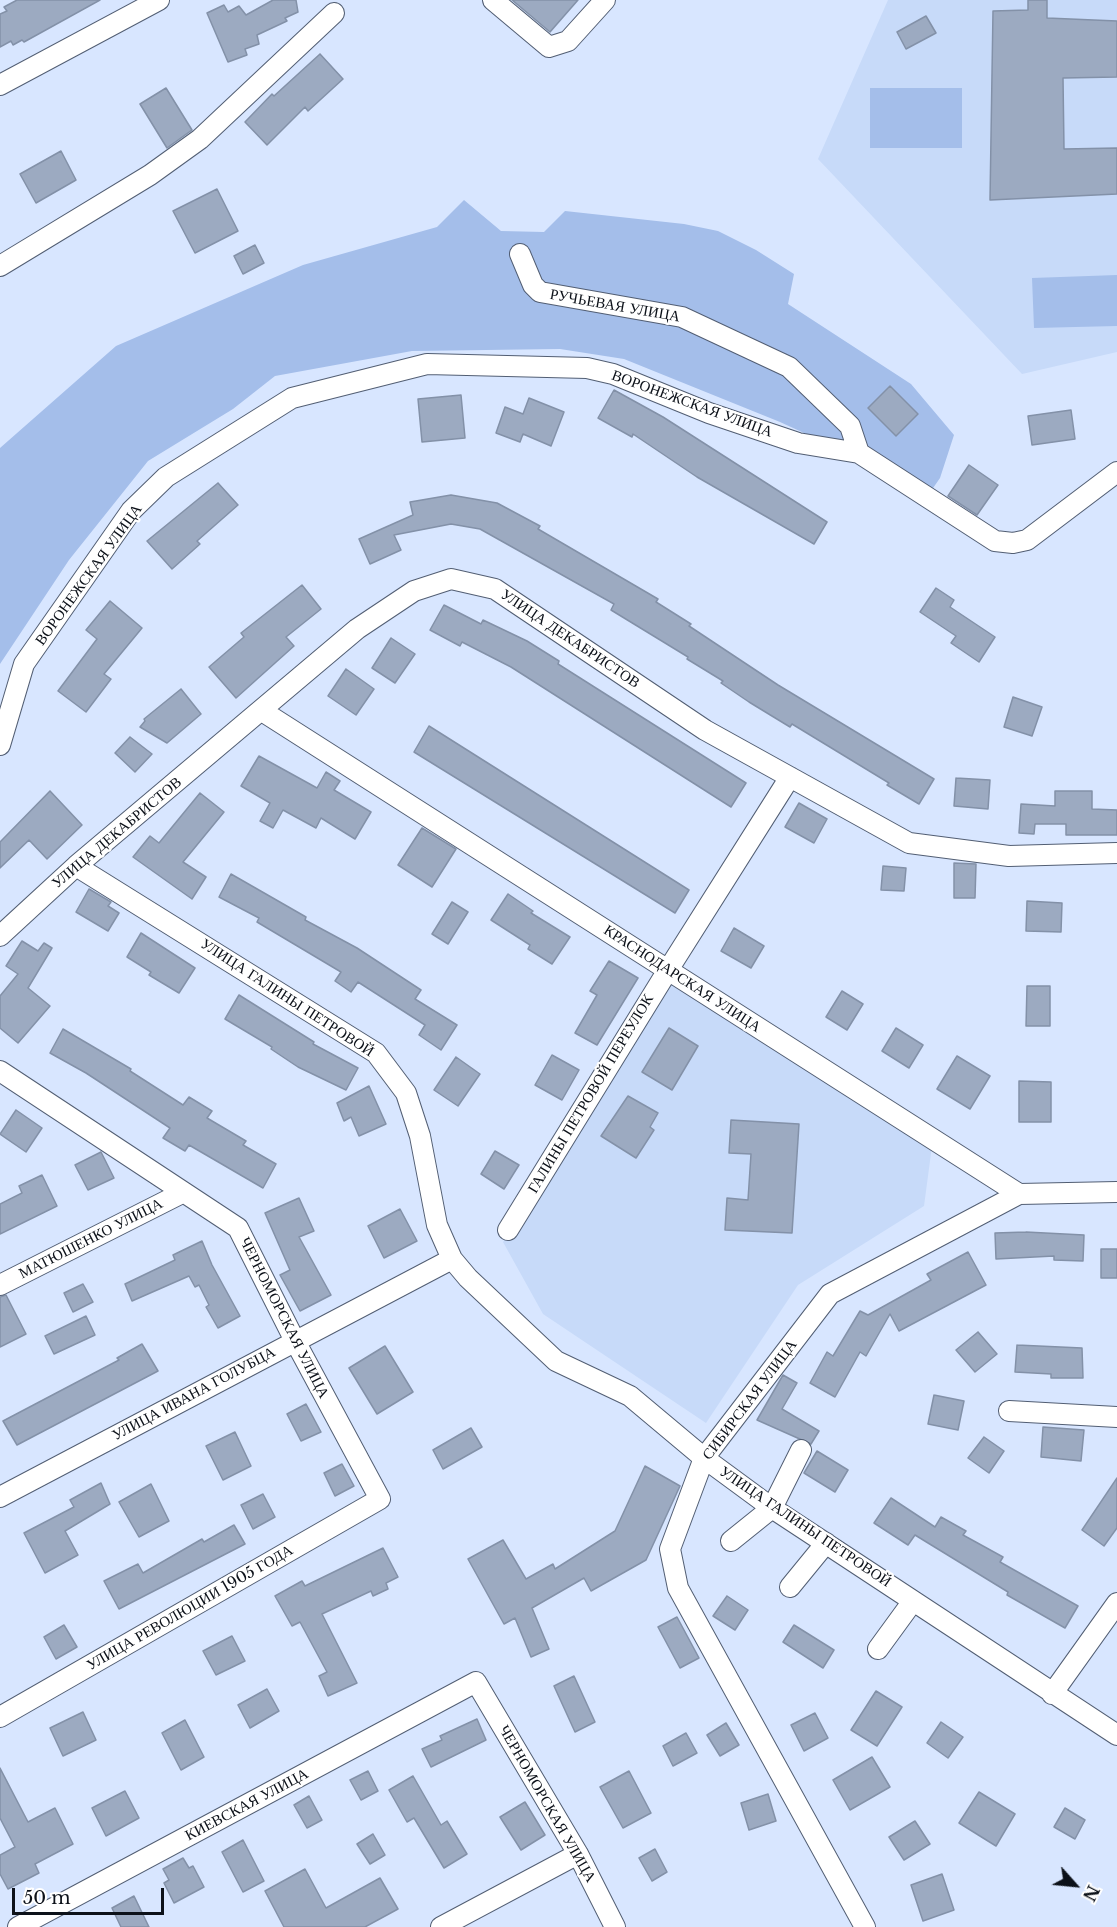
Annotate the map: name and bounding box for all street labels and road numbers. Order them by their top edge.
street label: РУЧЬЕВАЯ УЛИЦА [548,286,682,326]
street label: ВОРОНЕЖСКАЯ УЛИЦА [609,366,775,442]
street label: ВОРОНЕЖСКАЯ УЛИЦА [32,501,146,649]
street label: УЛИЦА ДЕКАБРИСТОВ [497,586,643,692]
street label: УЛИЦА ДЕКАБРИСТОВ [49,773,185,893]
street label: КРАСНОДАРСКАЯ УЛИЦА [600,921,764,1037]
street label: УЛИЦА ГАЛИНЫ ПЕТРОВОЙ [197,935,377,1061]
street label: ГАЛИНЫ ПЕТРОВОЙ ПЕРЕУЛОК [524,991,658,1197]
street label: МАТЮШЕНКО УЛИЦА [16,1195,166,1283]
street label: ЧЕРНОМОРСКАЯ УЛИЦА [235,1234,333,1402]
street label: СИБИРСКАЯ УЛИЦА [699,1336,801,1464]
street label: УЛИЦА ИВАНА ГОЛУБЦА [109,1343,279,1445]
street label: УЛИЦА ГАЛИНЫ ПЕТРОВОЙ [716,1463,894,1591]
street label: УЛИЦА РЕВОЛЮЦИИ 1905 ГОДА [84,1541,296,1675]
street label: ЧЕРНОМОРСКАЯ УЛИЦА [495,1722,599,1886]
street label: КИЕВСКАЯ УЛИЦА [182,1765,312,1845]

